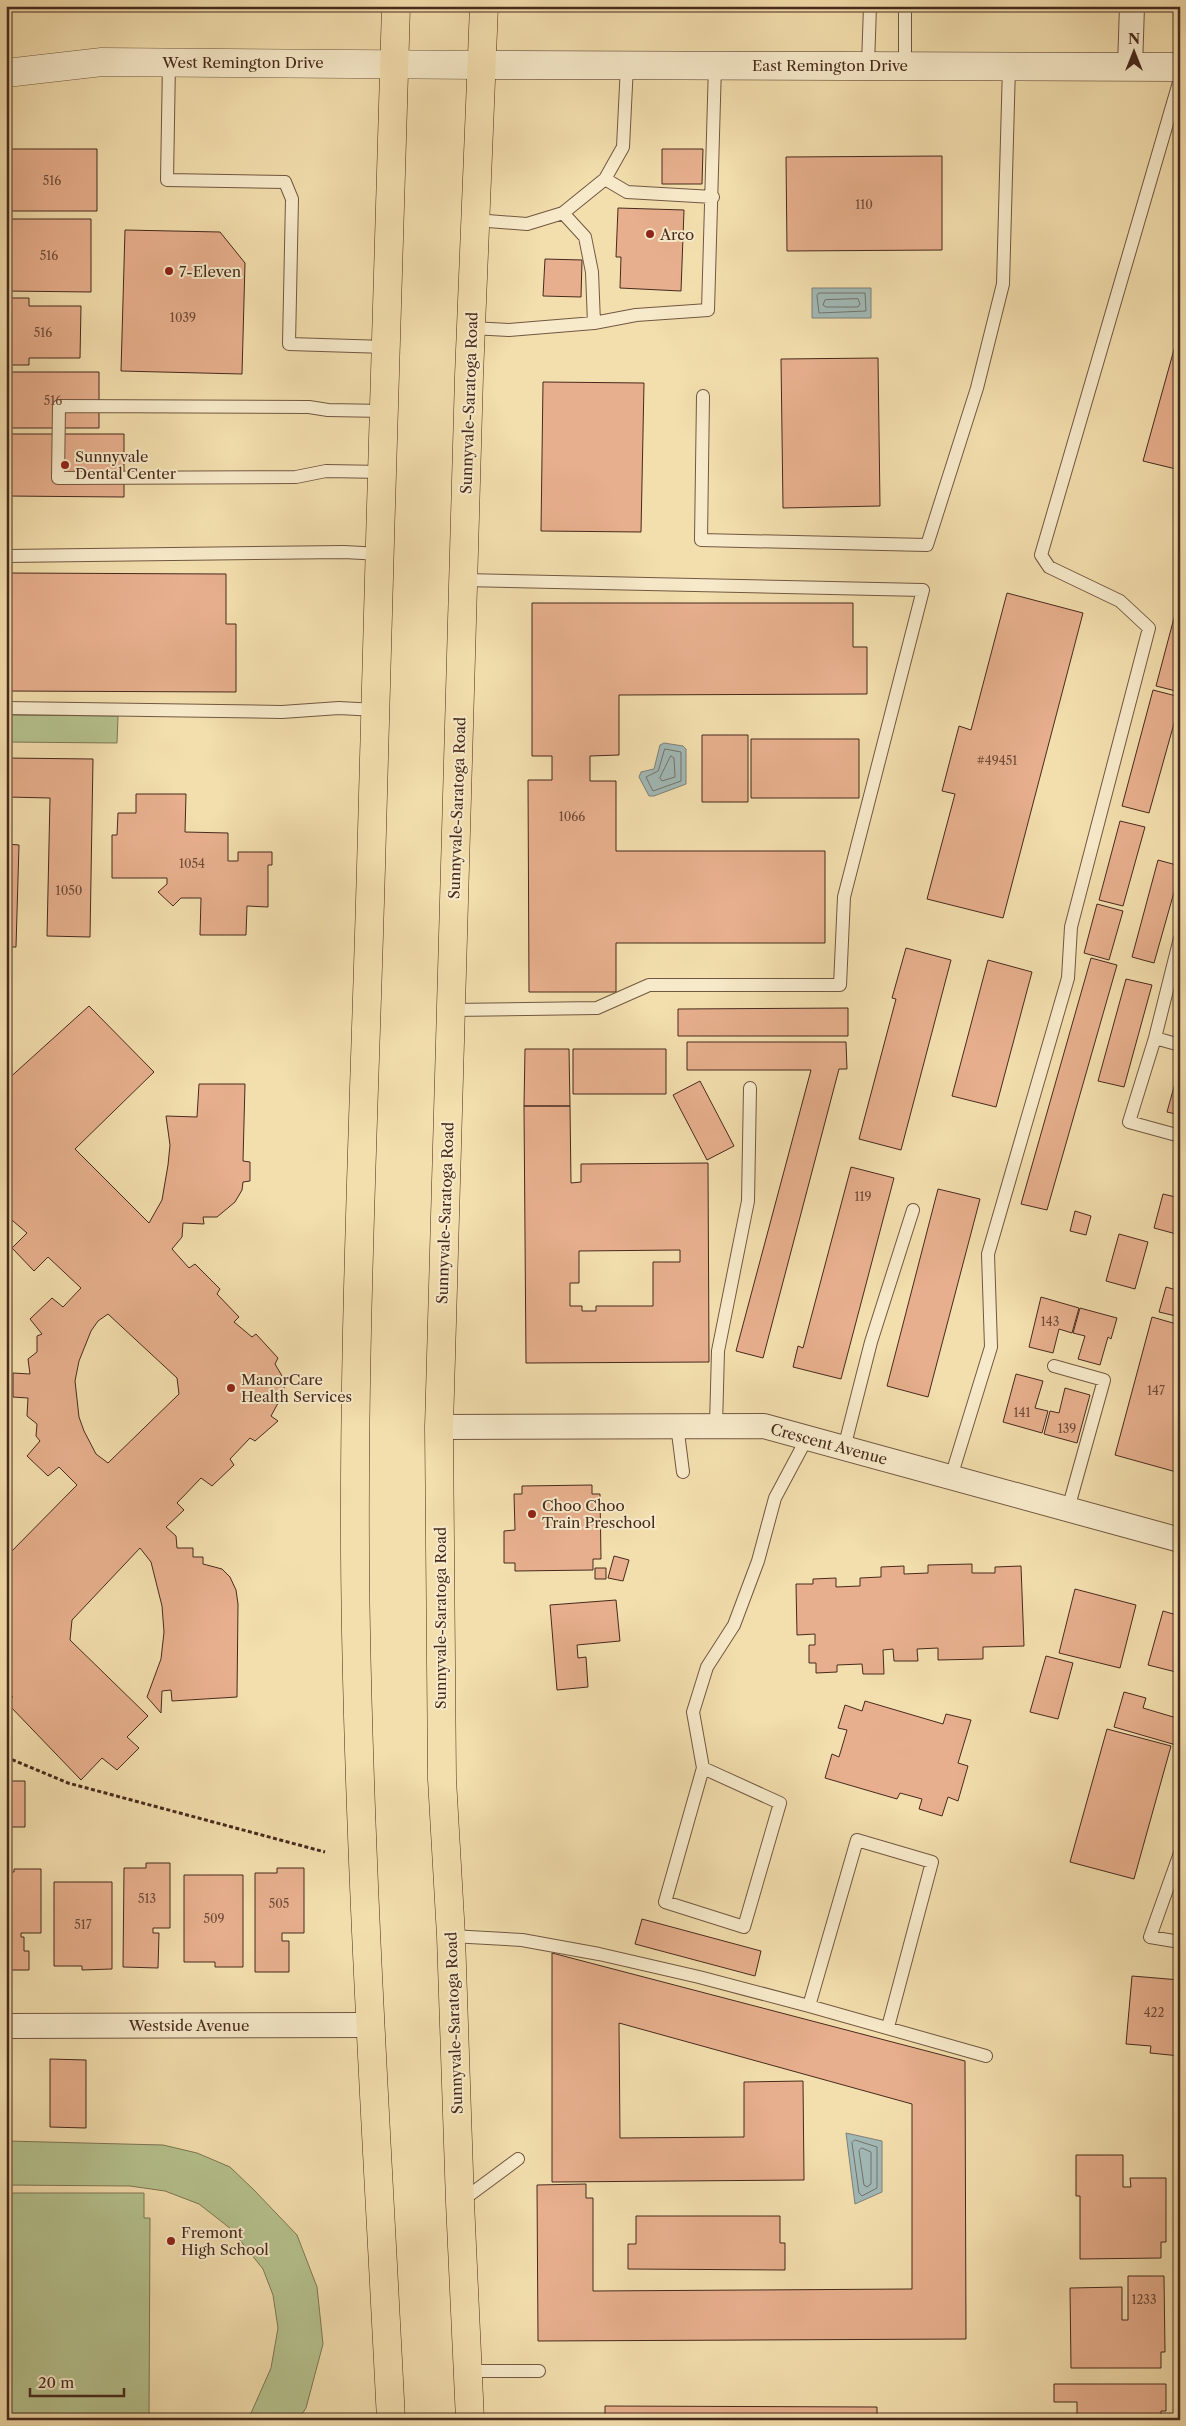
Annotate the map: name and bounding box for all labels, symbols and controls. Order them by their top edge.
north arrow [1108,28,1158,78]
text: N [1128,30,1140,48]
street label: West Remington Drive [161,53,324,72]
street label: East Remington Drive [752,56,908,75]
house number: 516 [43,173,61,188]
house number: 110 [855,197,873,212]
place label: Arco [659,225,694,244]
marker: Arco [644,228,656,240]
house number: 516 [40,248,58,263]
place label: 7-Eleven [179,262,242,281]
marker: 7-Eleven [163,265,175,277]
house number: 1039 [170,310,196,325]
street label: Sunnyvale-Saratoga Road [456,311,482,495]
house number: 516 [34,325,52,340]
house number: 516 [44,393,62,408]
place label: Sunnyvale Dental Center [75,447,177,483]
marker: Sunnyvale Dental Center [59,459,71,471]
street label: Sunnyvale-Saratoga Road [444,716,470,900]
house number: #49451 [977,753,1017,768]
house number: 1066 [559,809,585,824]
house number: 1054 [179,856,205,871]
house number: 1050 [56,883,82,898]
street label: Sunnyvale-Saratoga Road [432,1121,458,1305]
house number: 119 [854,1189,872,1204]
house number: 143 [1041,1314,1059,1329]
place label: ManorCare Health Services [241,1370,352,1406]
marker: ManorCare Health Services [225,1382,237,1394]
house number: 147 [1147,1383,1165,1398]
house number: 141 [1013,1405,1031,1420]
street label: Crescent Avenue [768,1419,890,1469]
house number: 139 [1058,1421,1076,1436]
place label: Choo Choo Train Preschool [542,1496,656,1532]
marker: Choo Choo Train Preschool [526,1508,538,1520]
street label: Sunnyvale-Saratoga Road [431,1527,450,1709]
house number: 513 [138,1891,156,1906]
house number: 505 [269,1896,289,1911]
house number: 509 [203,1911,225,1926]
house number: 517 [74,1917,92,1932]
street label: Sunnyvale-Saratoga Road [441,1931,467,2115]
house number: 422 [1144,2005,1164,2020]
street label: Westside Avenue [128,2016,249,2035]
place label: Fremont High School [181,2223,269,2259]
marker: Fremont High School [165,2235,177,2247]
house number: 1233 [1131,2292,1157,2307]
scale bar [30,2366,124,2398]
text: 20 m [38,2373,74,2392]

